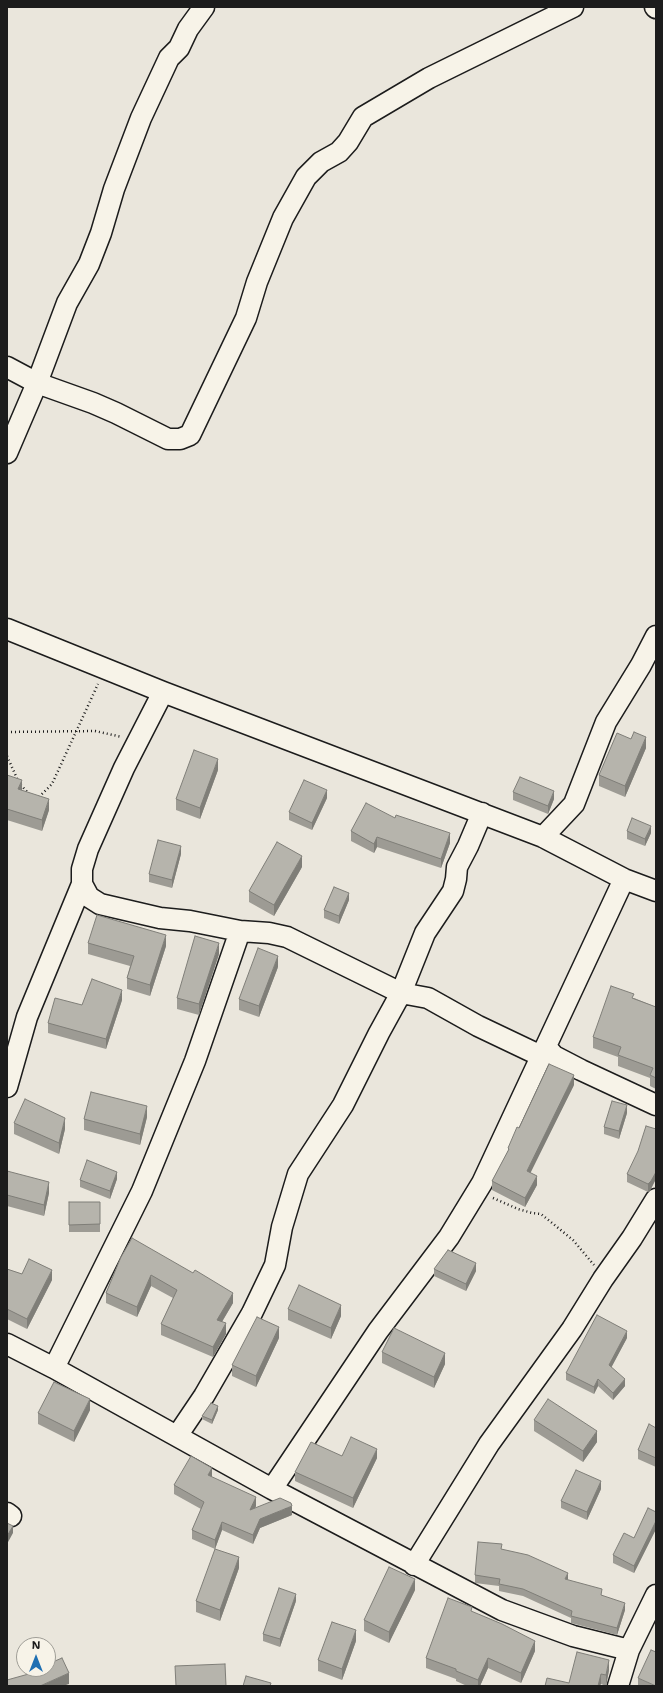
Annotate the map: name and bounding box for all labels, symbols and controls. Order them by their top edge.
north arrow [16,1637,56,1677]
text: N [32,1638,40,1653]

